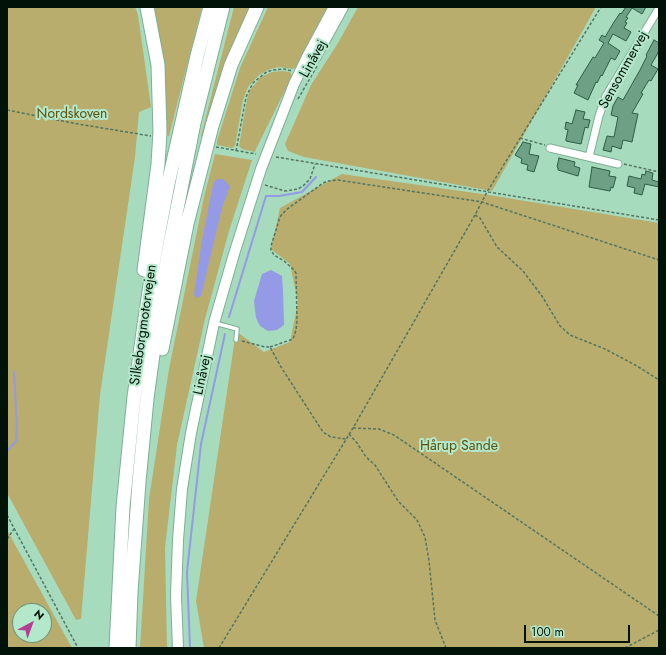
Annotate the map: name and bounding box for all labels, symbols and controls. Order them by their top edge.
street label: Sensommervej [596,28,652,112]
street label: Linåvej [297,37,331,81]
park label: Nordskoven [37,107,107,123]
street label: Silkeborgmotorvejen [127,263,161,387]
street label: Linåvej [191,353,215,397]
park label: Hårup Sande [420,439,498,455]
north arrow [12,603,52,643]
text: N [31,606,48,624]
scale bar [526,617,632,643]
text: 100 m [531,623,564,641]

